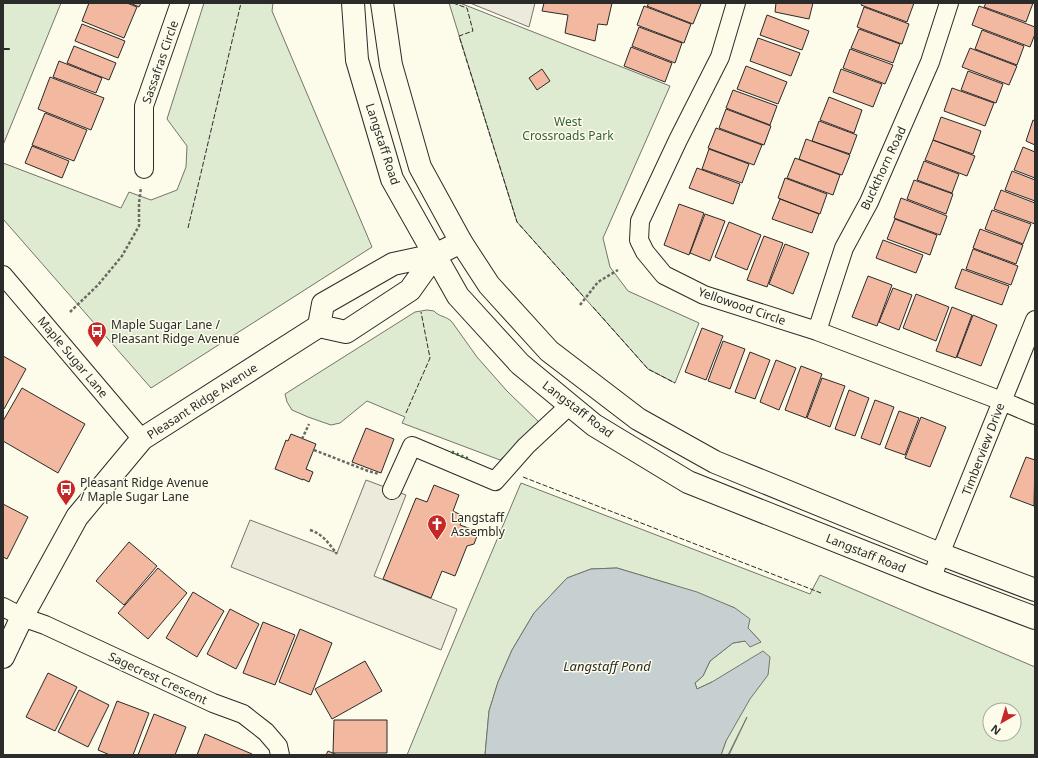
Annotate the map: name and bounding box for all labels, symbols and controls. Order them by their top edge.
street label: Sassafras Circle [138,18,182,106]
street label: Langstaff Road [362,101,404,187]
park label: West Crossroads Park [522,113,614,144]
street label: Buckthorn Road [856,123,910,213]
street label: Yellowood Circle [696,283,788,329]
street label: Maple Sugar Lane [34,313,112,401]
place label: Maple Sugar Lane / Pleasant Ridge Avenue [111,316,240,347]
bus stop icon: Maple Sugar Lane / Pleasant Ridge Avenue [86,320,108,348]
street label: Pleasant Ridge Avenue [143,359,261,443]
street label: Langstaff Road [539,377,617,441]
street label: Timberview Drive [957,400,1009,498]
place label: Pleasant Ridge Avenue / Maple Sugar Lane [80,474,209,505]
bus stop icon: Pleasant Ridge Avenue / Maple Sugar Lane [55,478,77,506]
place label: Langstaff Assembly [451,509,506,540]
church icon: Langstaff Assembly [426,513,448,541]
street label: Langstaff Road [823,529,909,577]
street label: Sagecrest Crescent [106,648,211,709]
water label: Langstaff Pond [563,657,651,675]
north arrow [982,702,1022,742]
text: N [987,722,1004,739]

